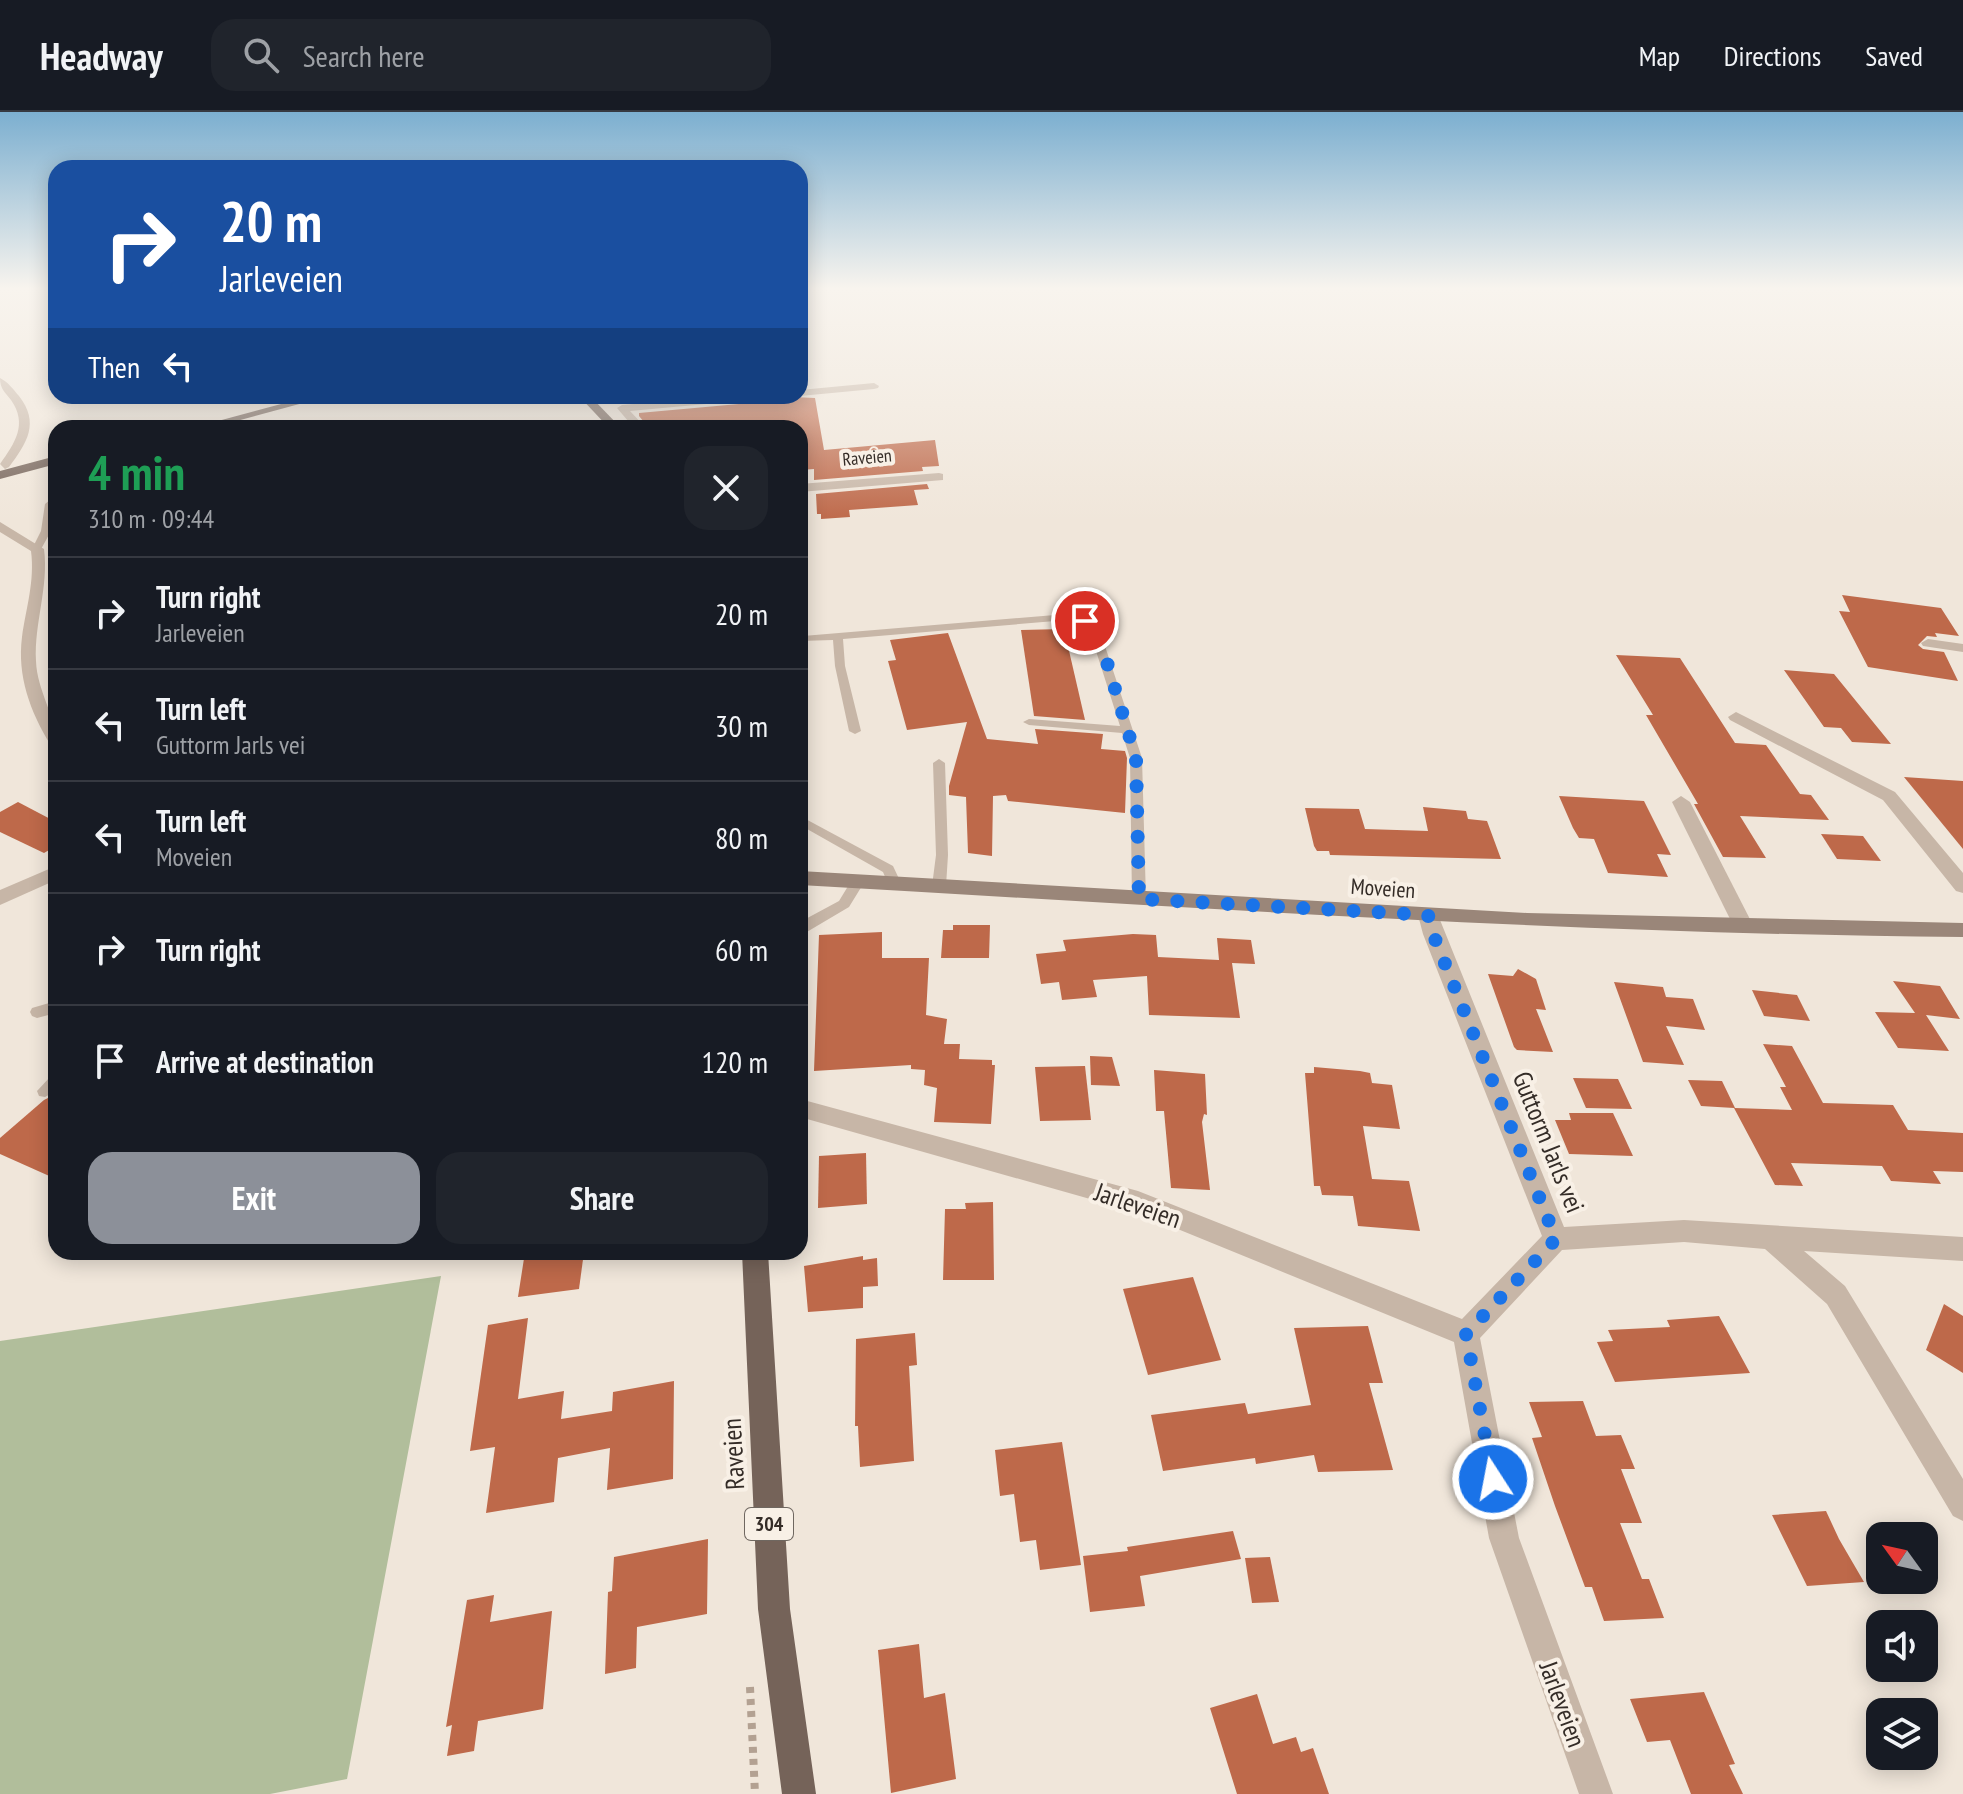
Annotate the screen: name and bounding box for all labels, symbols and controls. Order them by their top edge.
search box [211,19,771,91]
text: Headway [40,31,163,80]
icon: search [239,33,283,77]
text: Search here [303,36,425,75]
text: Map [1639,37,1680,74]
text: Directions [1724,37,1821,74]
text: Saved [1865,37,1923,74]
text: 20 m [220,185,322,257]
icon: right [88,192,192,296]
text: Jarleveien [220,255,343,302]
icon: left [156,344,200,388]
text: Then [88,347,140,386]
text: 4 min [88,441,185,503]
street label: Raveien [841,443,893,471]
button: close [684,446,768,530]
text: 310 m · 09:44 [88,502,214,535]
text: Turn right [156,577,260,616]
pin [1051,587,1119,655]
icon: right [88,591,132,635]
text: 20 m [715,594,768,633]
icon: arrive [1063,599,1107,643]
text: Jarleveien [156,616,245,649]
text: Turn left [156,689,246,728]
icon: left [88,703,132,747]
text: 30 m [715,706,768,745]
text: Guttorm Jarls vei [156,728,305,761]
text: Turn left [156,801,246,840]
icon: left [88,815,132,859]
text: 80 m [715,818,768,857]
text: Moveien [156,840,232,873]
street label: Moveien [1350,872,1416,904]
icon: right [88,927,132,971]
text: Turn right [156,930,260,969]
text: 60 m [715,930,768,969]
icon: arrive [88,1039,132,1083]
text: Arrive at destination [156,1042,374,1081]
text: 120 m [702,1042,768,1081]
street label: Guttorm Jarls vei [1506,1067,1592,1217]
button: Exit [88,1152,420,1244]
button: Share [436,1152,768,1244]
street label: Jarleveien [1090,1175,1185,1235]
street label: Raveien [715,1417,751,1491]
position arrow [1451,1437,1535,1521]
road number: 304 [745,1508,793,1540]
north arrow [1866,1522,1938,1594]
map controls [1866,1522,1938,1770]
button: sound [1866,1610,1938,1682]
street label: Jarleveien [1532,1656,1594,1751]
button: layers [1866,1698,1938,1770]

